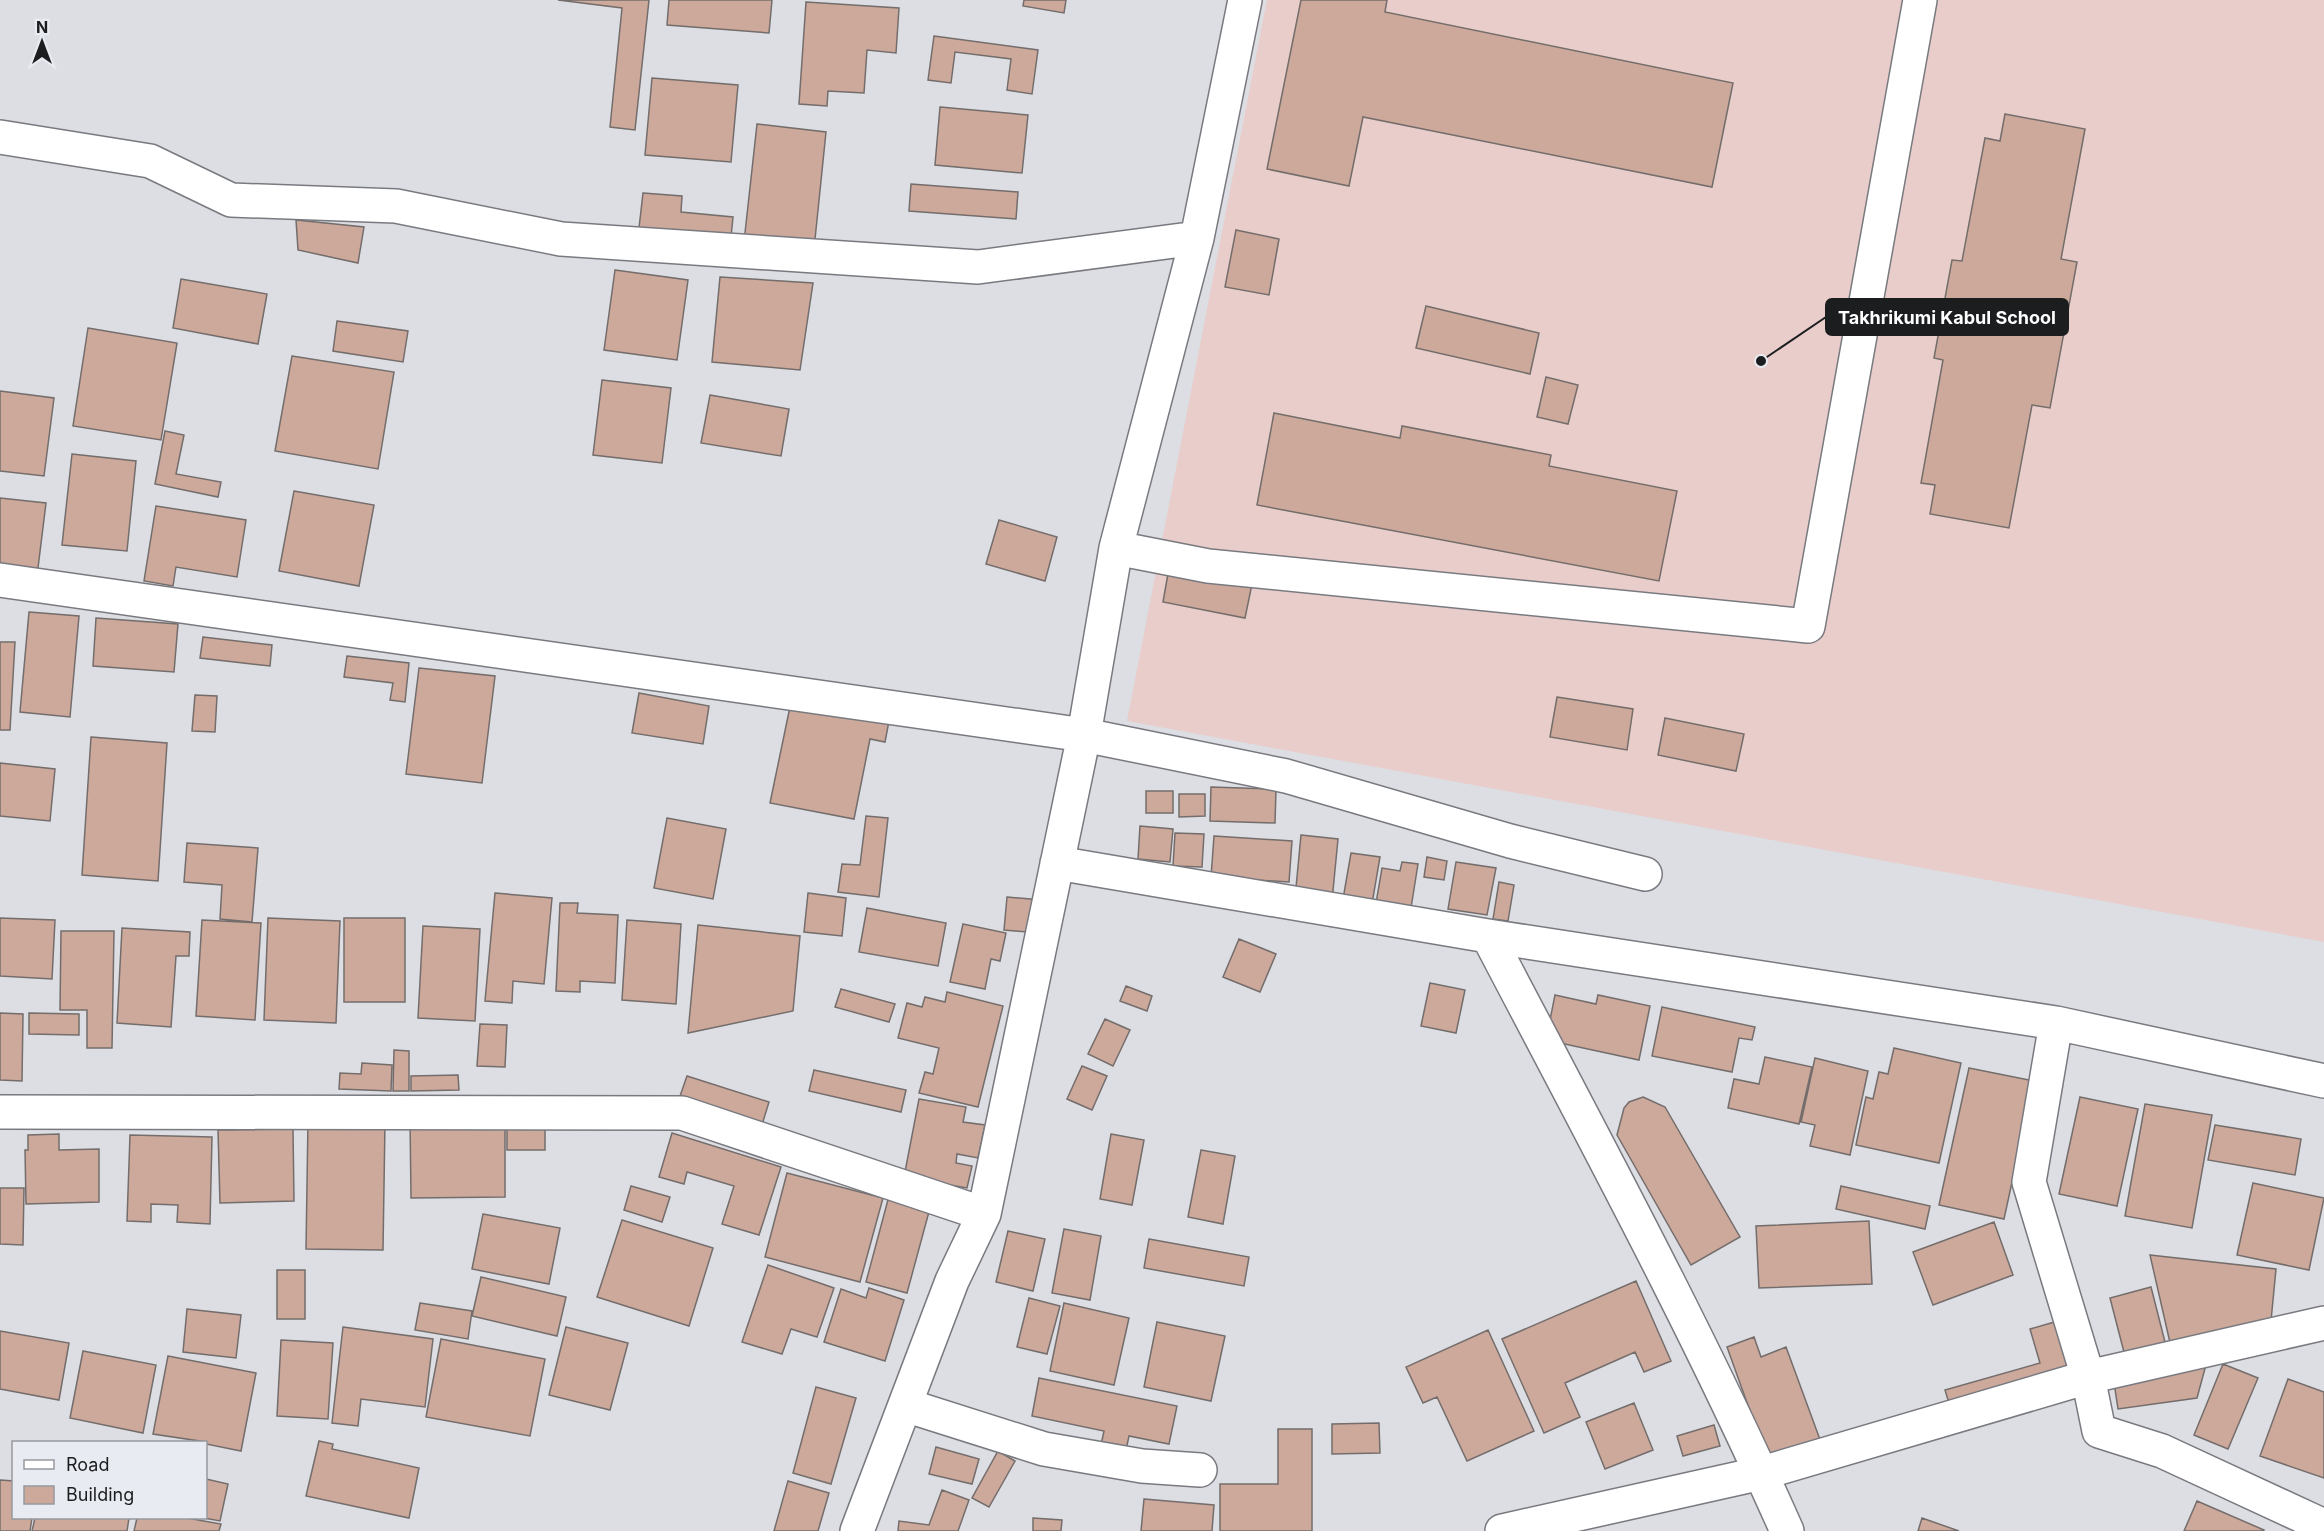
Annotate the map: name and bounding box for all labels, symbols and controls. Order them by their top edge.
north arrow [12,12,72,72]
text: N [36,17,48,37]
callout: Takhrikumi Kabul School [1826,299,2068,335]
text: Takhrikumi Kabul School [1838,307,2056,328]
legend [12,1441,207,1519]
text: Road [66,1454,109,1475]
text: Building [66,1484,134,1505]

